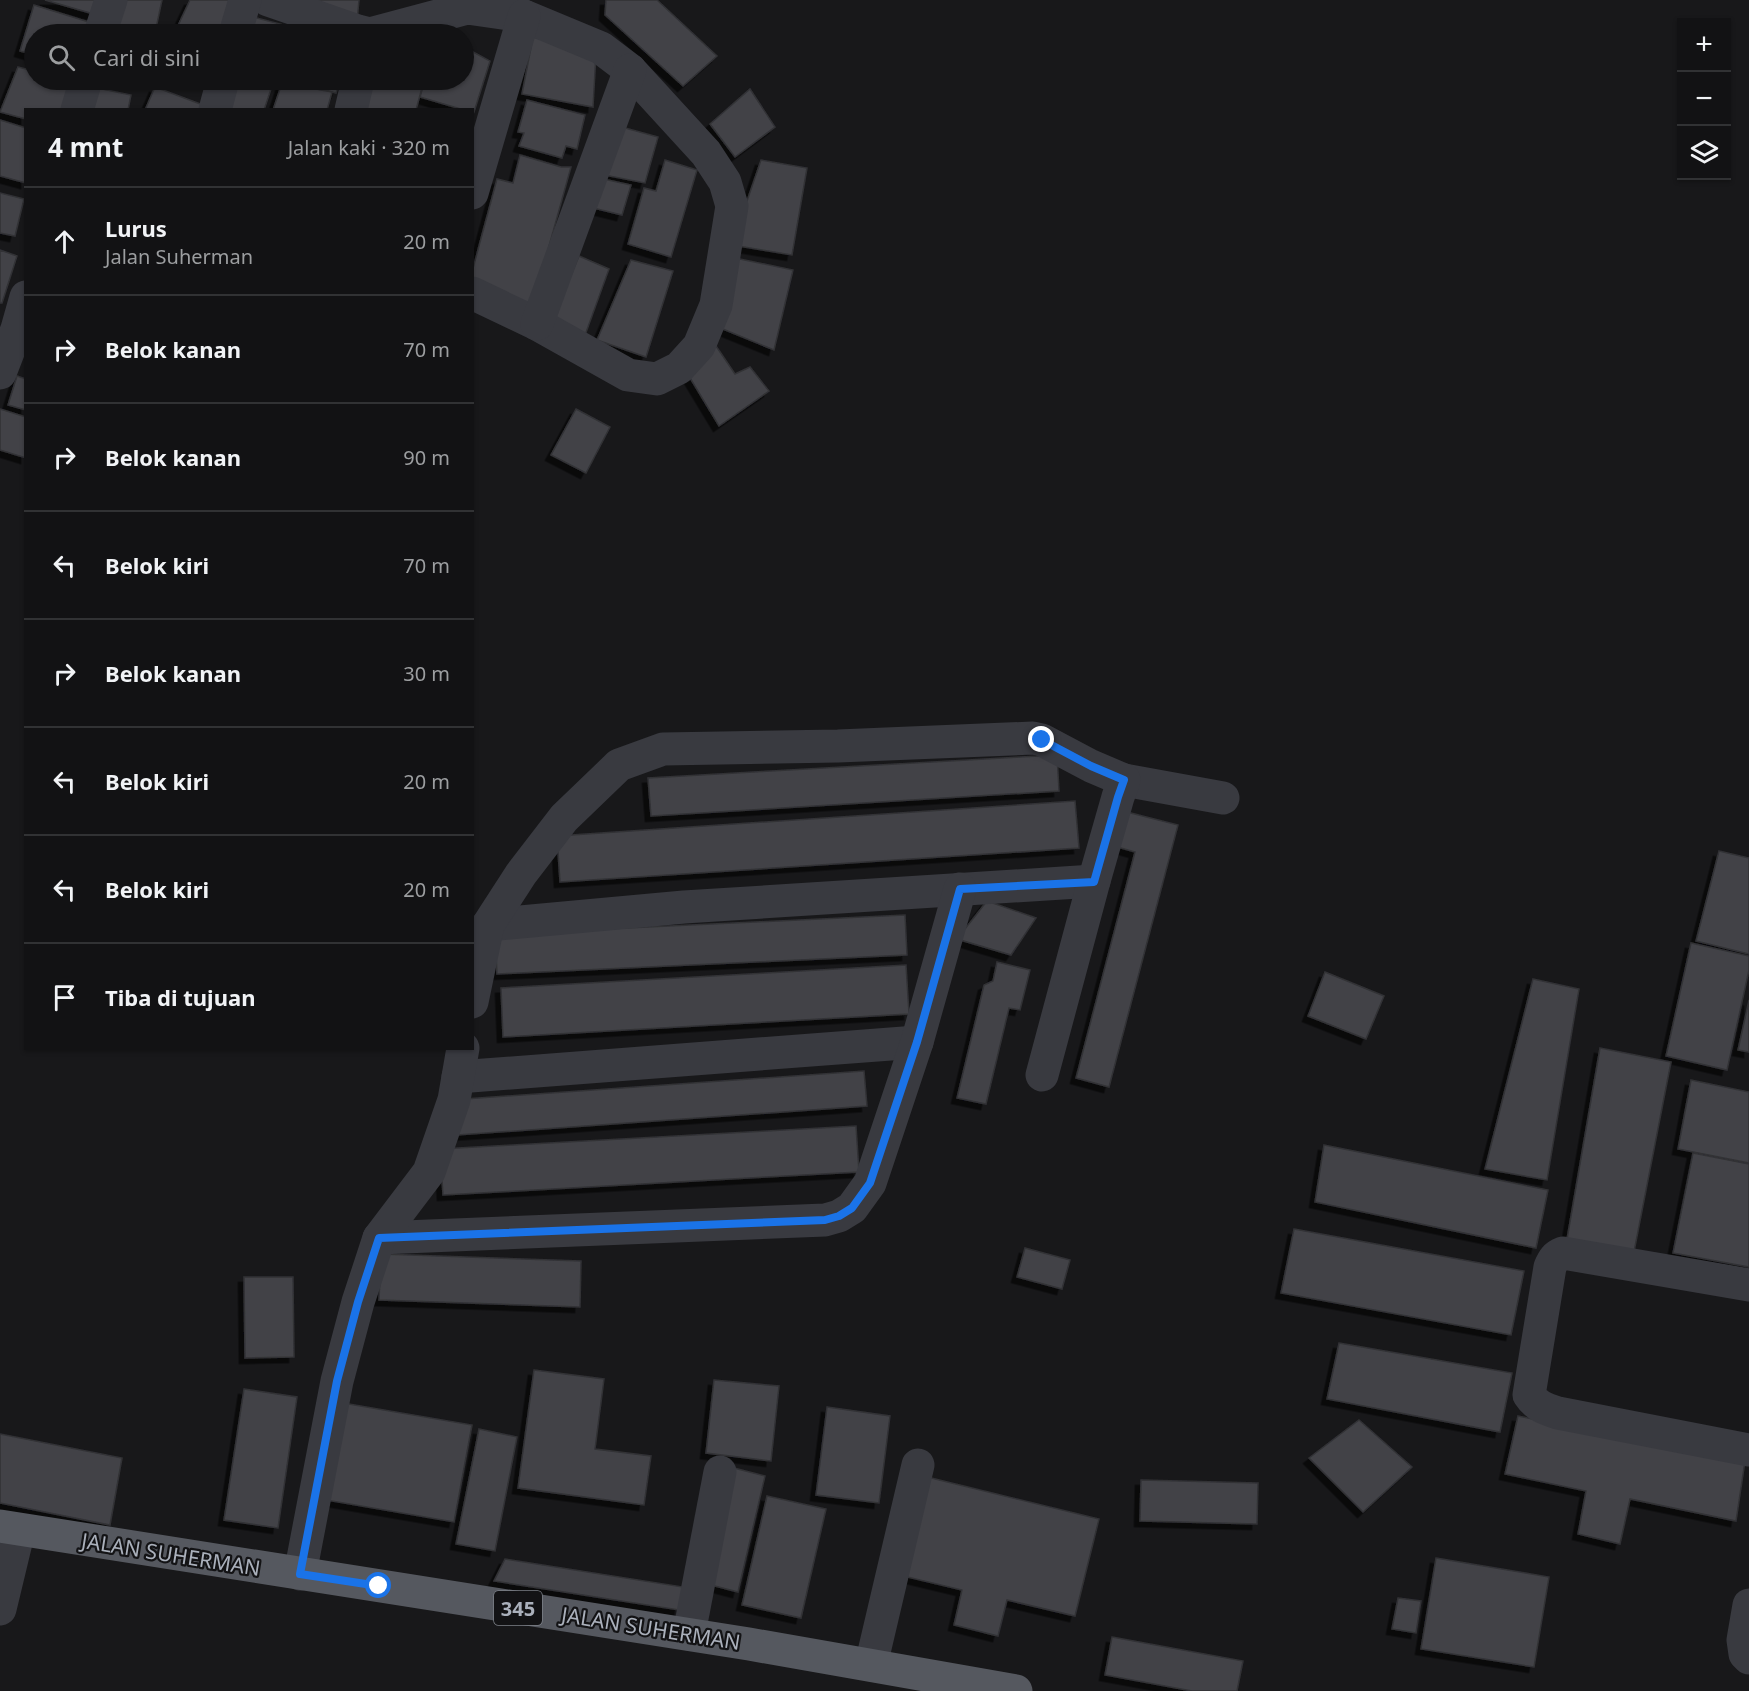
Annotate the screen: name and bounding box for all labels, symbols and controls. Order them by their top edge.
map controls [1677,18,1731,180]
button: + [1677,18,1731,72]
search box [24,24,474,90]
icon: search [45,41,78,74]
text: Cari di sini [93,42,200,72]
button: − [1677,72,1731,126]
button: layers [1677,126,1731,180]
text: 4 mnt [48,129,123,165]
text: Jalan kaki · 320 m [288,134,450,161]
text: Lurus [105,213,167,243]
icon: ahead [48,225,81,258]
text: 20 m [403,228,450,255]
text: Jalan Suherman [105,243,253,270]
icon: right [48,333,81,366]
text: Belok kanan [105,334,241,364]
text: 70 m [403,336,450,363]
icon: right [48,441,81,474]
text: Belok kanan [105,442,241,472]
text: 90 m [403,444,450,471]
icon: left [48,549,81,582]
text: Belok kiri [105,550,209,580]
text: 70 m [403,552,450,579]
icon: right [48,657,81,690]
text: Belok kanan [105,658,241,688]
text: 30 m [403,660,450,687]
route end [1028,726,1054,752]
icon: left [48,765,81,798]
text: Belok kiri [105,766,209,796]
text: 20 m [403,768,450,795]
icon: left [48,873,81,906]
text: Belok kiri [105,874,209,904]
text: 20 m [403,876,450,903]
icon: arrive [48,981,81,1014]
text: Tiba di tujuan [105,982,255,1012]
street label: JALAN SUHERMAN [78,1526,262,1582]
route start [365,1572,391,1598]
road number: 345 [494,1591,542,1625]
street label: JALAN SUHERMAN [558,1600,742,1656]

